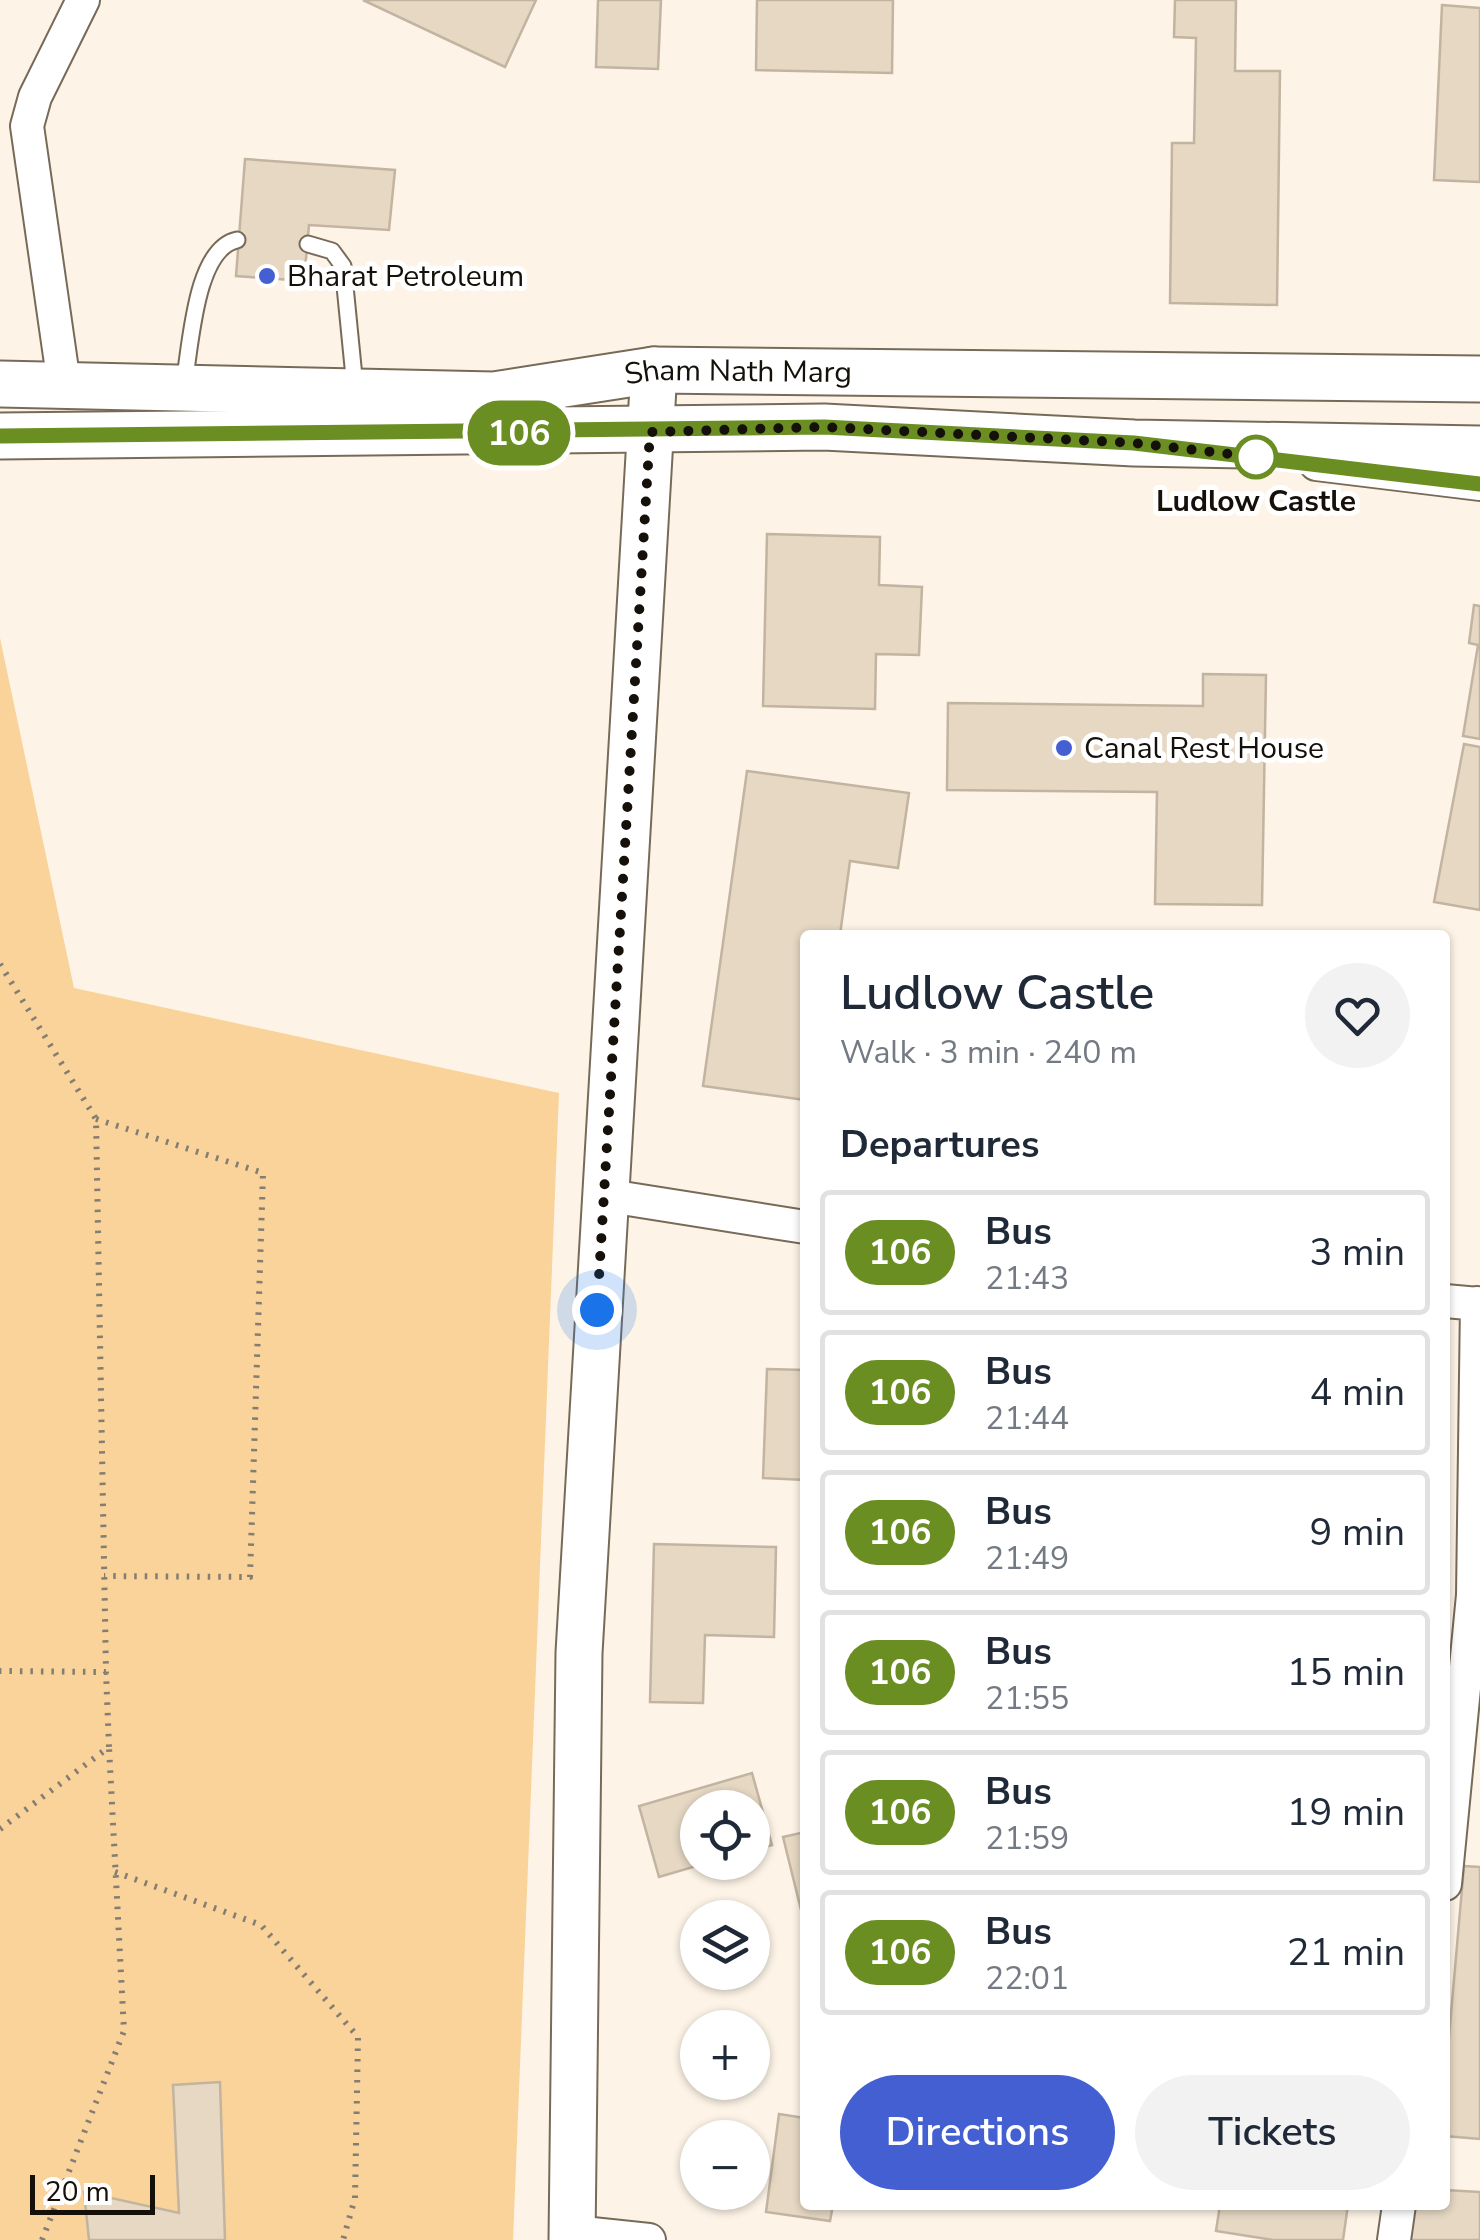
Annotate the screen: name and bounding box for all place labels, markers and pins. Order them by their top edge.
place label: Bharat Petroleum [287,256,524,297]
marker: Bharat Petroleum [256,265,278,287]
marker: Ludlow Castle [1235,436,1277,478]
place label: Ludlow Castle [1156,481,1356,522]
place label: Canal Rest House [1084,728,1324,769]
marker: Canal Rest House [1053,737,1075,759]

